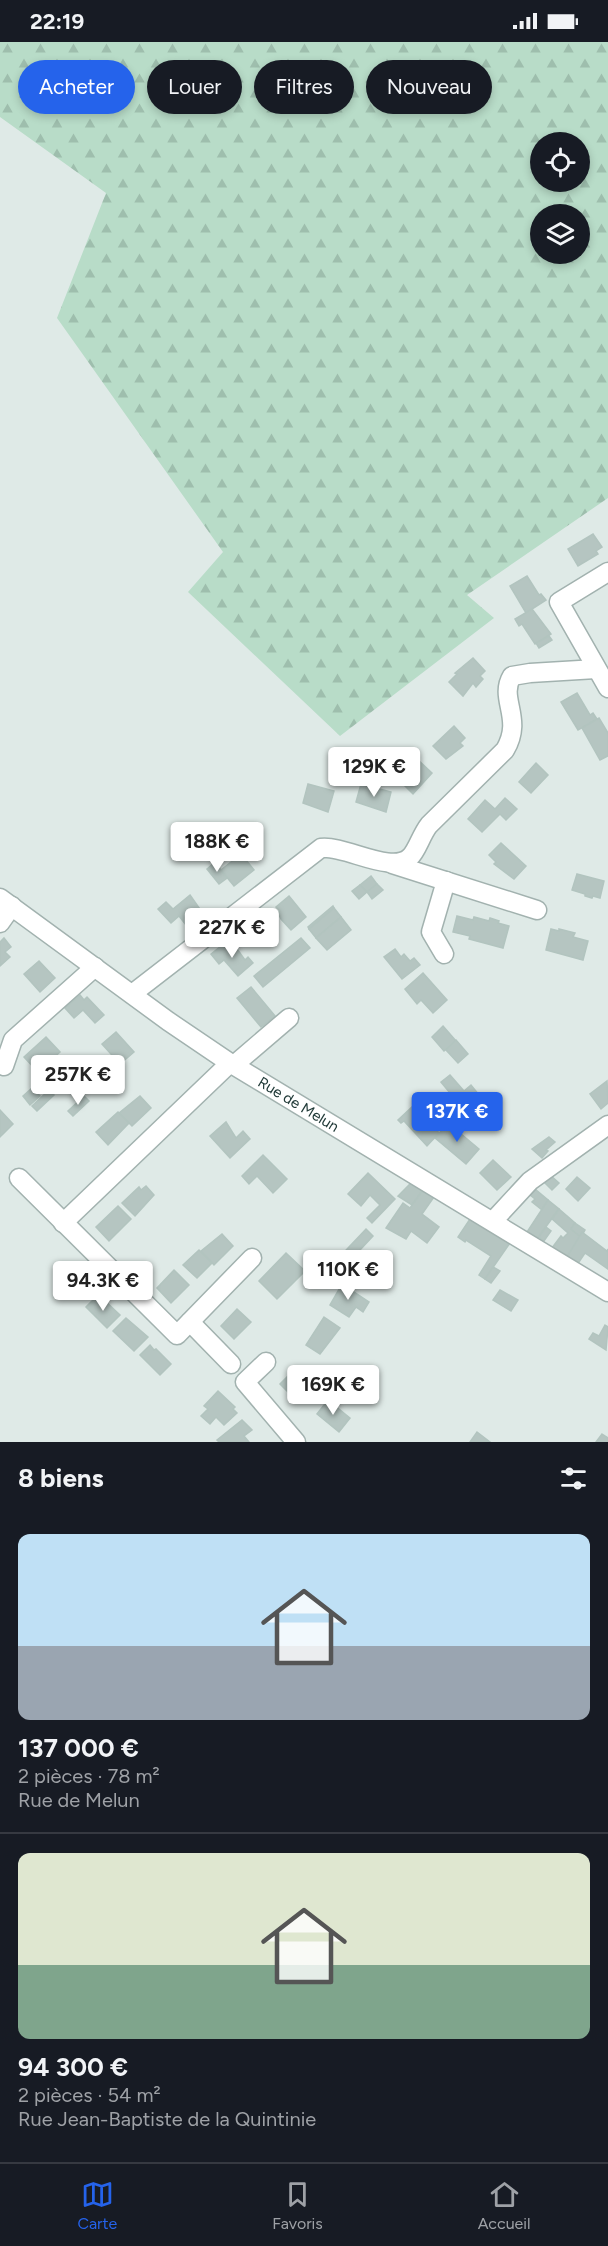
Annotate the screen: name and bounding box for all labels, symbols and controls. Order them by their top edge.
text: 22:19 [30,8,84,35]
chip: Acheter [18,60,135,114]
chip: Louer [147,60,242,114]
chip: Filtres [254,60,354,114]
chip: Nouveau [366,60,492,114]
map controls [530,132,590,264]
button: locate [530,132,590,192]
button: layers [530,204,590,264]
pin: 129K € [325,747,423,798]
text: 129K € [342,754,406,778]
pin: 188K € [168,822,266,873]
text: 188K € [185,829,249,853]
pin: 227K € [183,908,281,959]
text: 227K € [199,915,265,939]
pin: 257K € [29,1055,127,1106]
text: 257K € [45,1062,111,1086]
street label: Rue de Melun [255,1073,342,1136]
pin: 137K € [408,1092,506,1143]
text: 137K € [426,1099,488,1123]
pin: 110K € [299,1250,397,1301]
text: 110K € [317,1257,379,1281]
pin: 94.3K € [48,1261,158,1312]
text: 94.3K € [67,1268,139,1292]
pin: 169K € [284,1365,382,1416]
text: 169K € [301,1372,365,1396]
text: 8 biens [18,1462,104,1494]
icon: filters [557,1462,590,1495]
icon: home [250,1573,358,1681]
text: 137 000 € [18,1732,139,1764]
text: 2 pièces · 78 m² [18,1764,160,1788]
text: Rue de Melun [18,1788,140,1812]
icon: home [250,1892,358,2000]
text: 94 300 € [18,2051,128,2083]
text: 2 pièces · 54 m² [18,2083,161,2107]
text: Rue Jean-Baptiste de la Quintinie [18,2107,316,2131]
tab: Carte [77,2178,117,2233]
tab: Favoris [272,2178,323,2233]
tab: Accueil [478,2178,531,2233]

